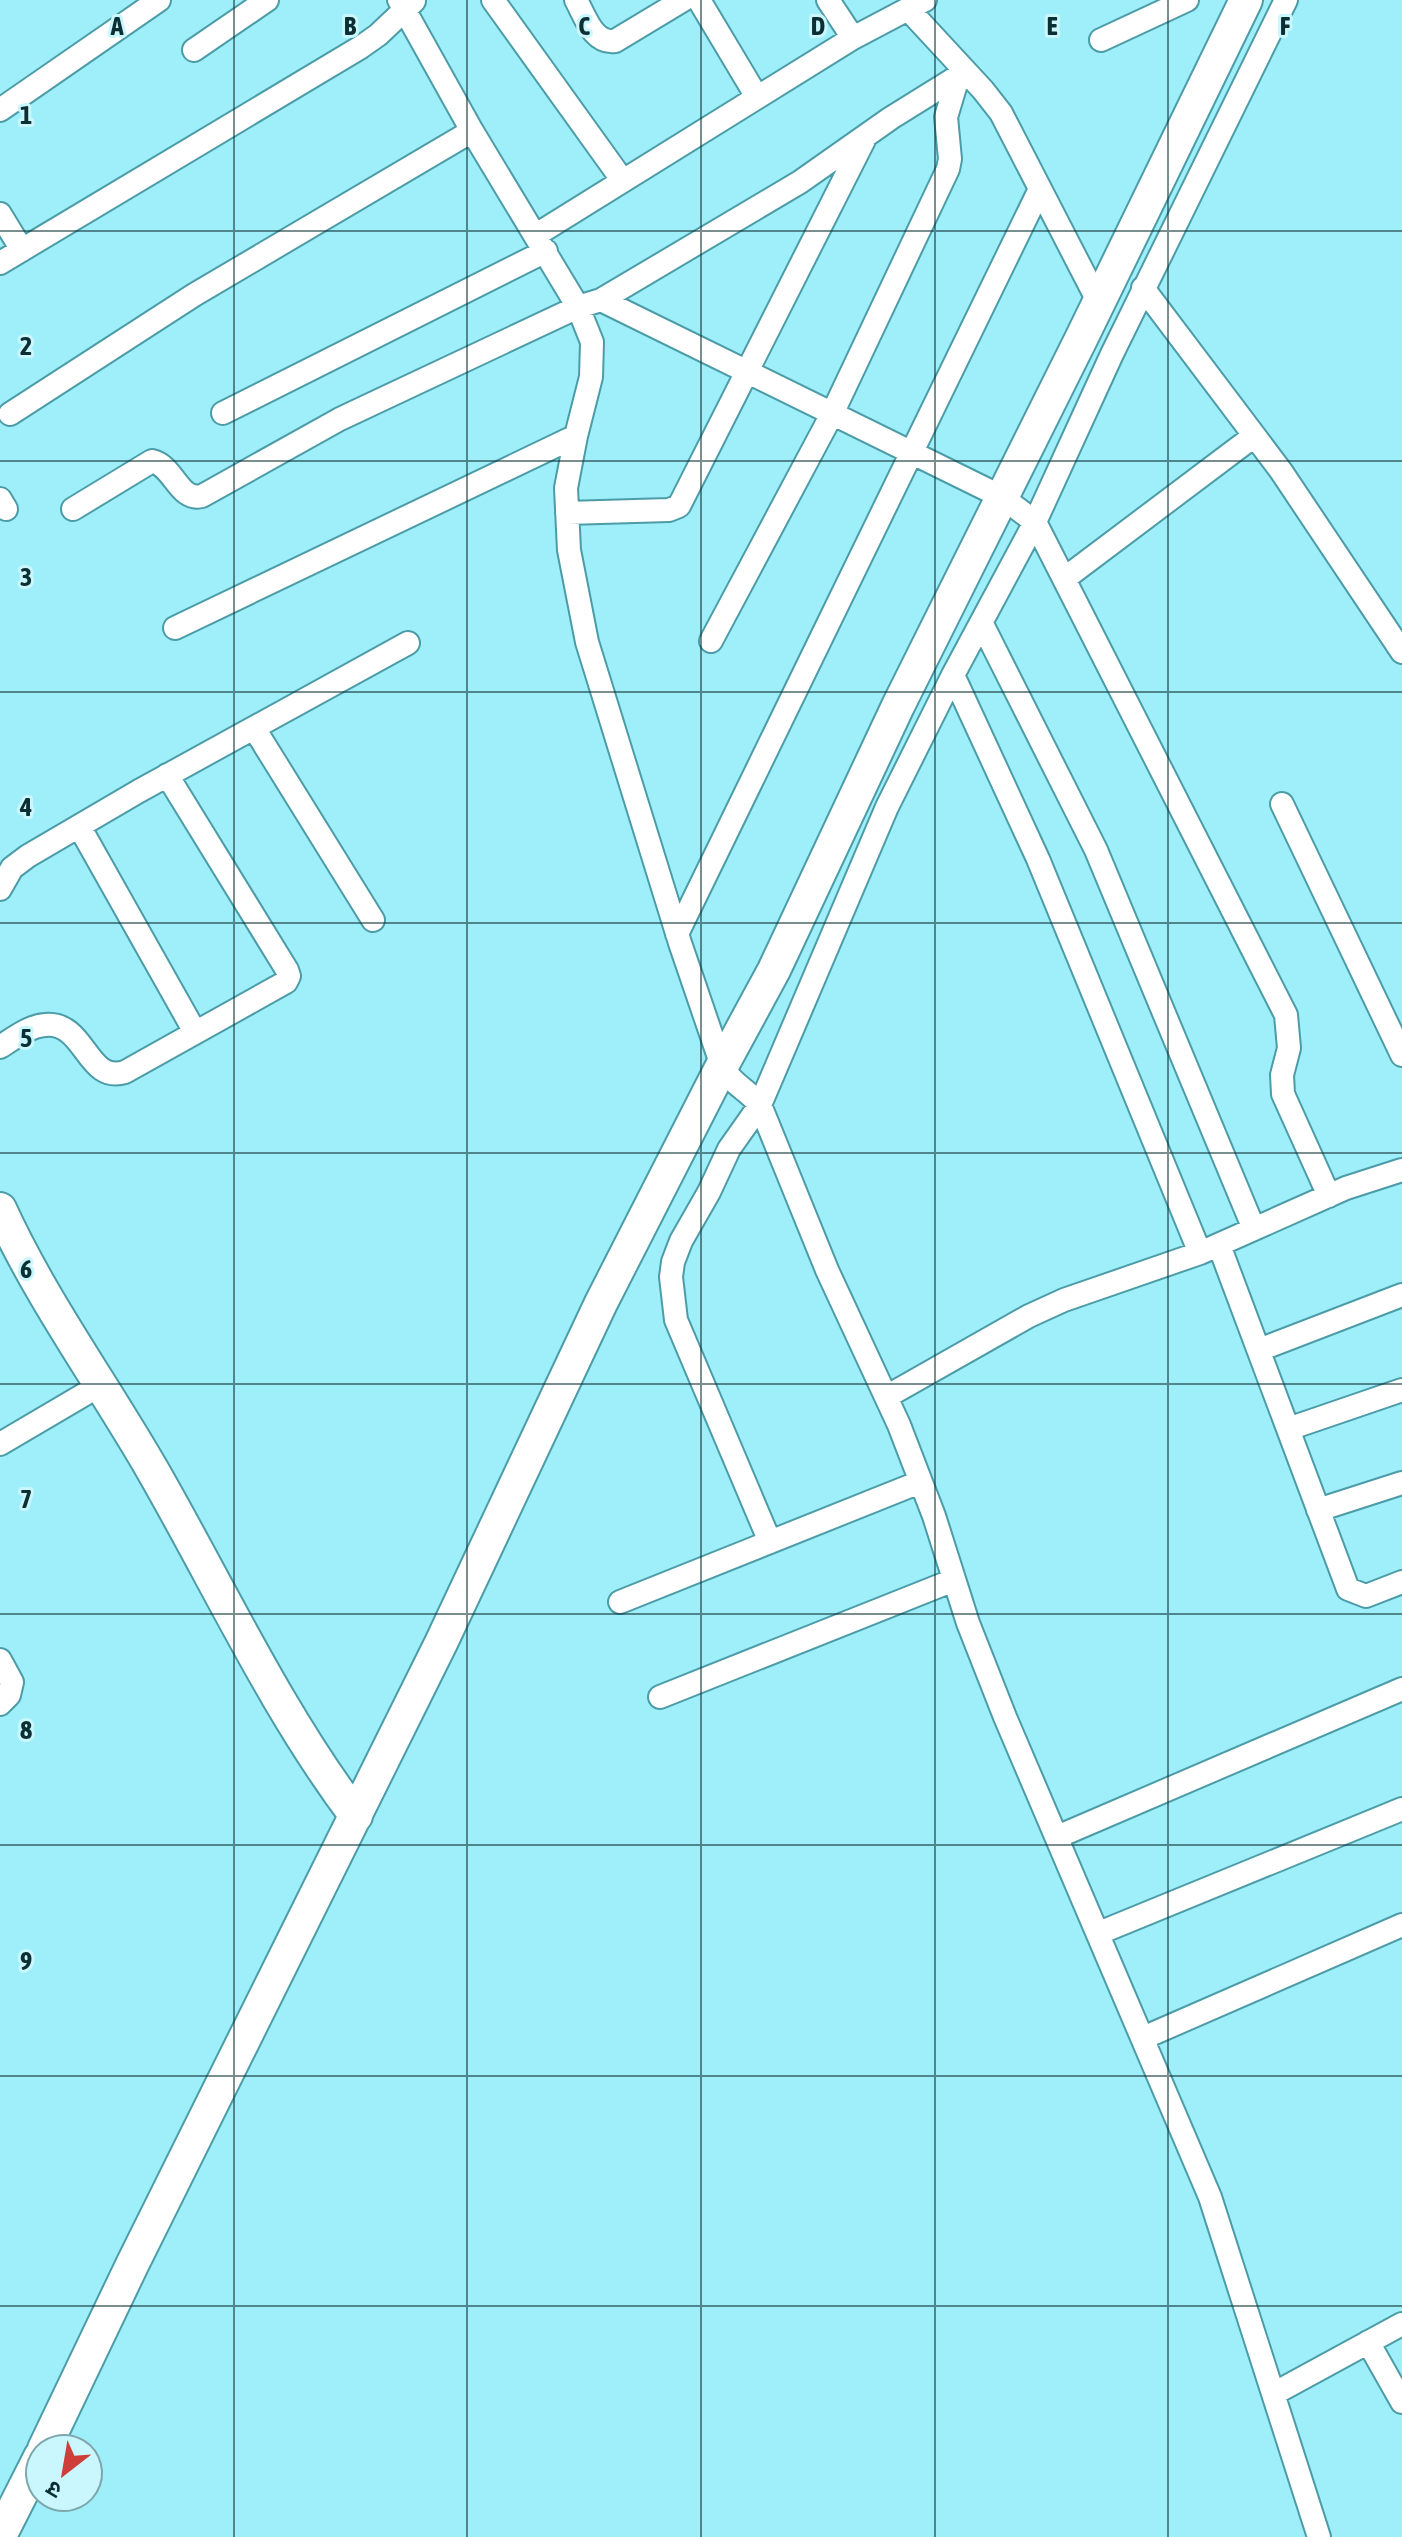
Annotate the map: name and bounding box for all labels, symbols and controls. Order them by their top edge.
text: A [110,11,124,41]
text: B [344,11,357,41]
text: C [578,11,590,41]
text: D [811,11,825,41]
text: E [1046,11,1058,41]
text: F [1280,11,1291,41]
text: 1 [20,100,32,130]
text: 2 [20,331,32,361]
text: 3 [20,562,32,592]
text: 4 [19,792,32,822]
text: 5 [20,1023,32,1053]
text: 6 [20,1254,32,1284]
text: 7 [20,1484,32,1514]
text: 8 [20,1715,32,1745]
text: 9 [20,1946,32,1976]
north arrow [24,2433,104,2513]
text: उ [41,2475,66,2505]

